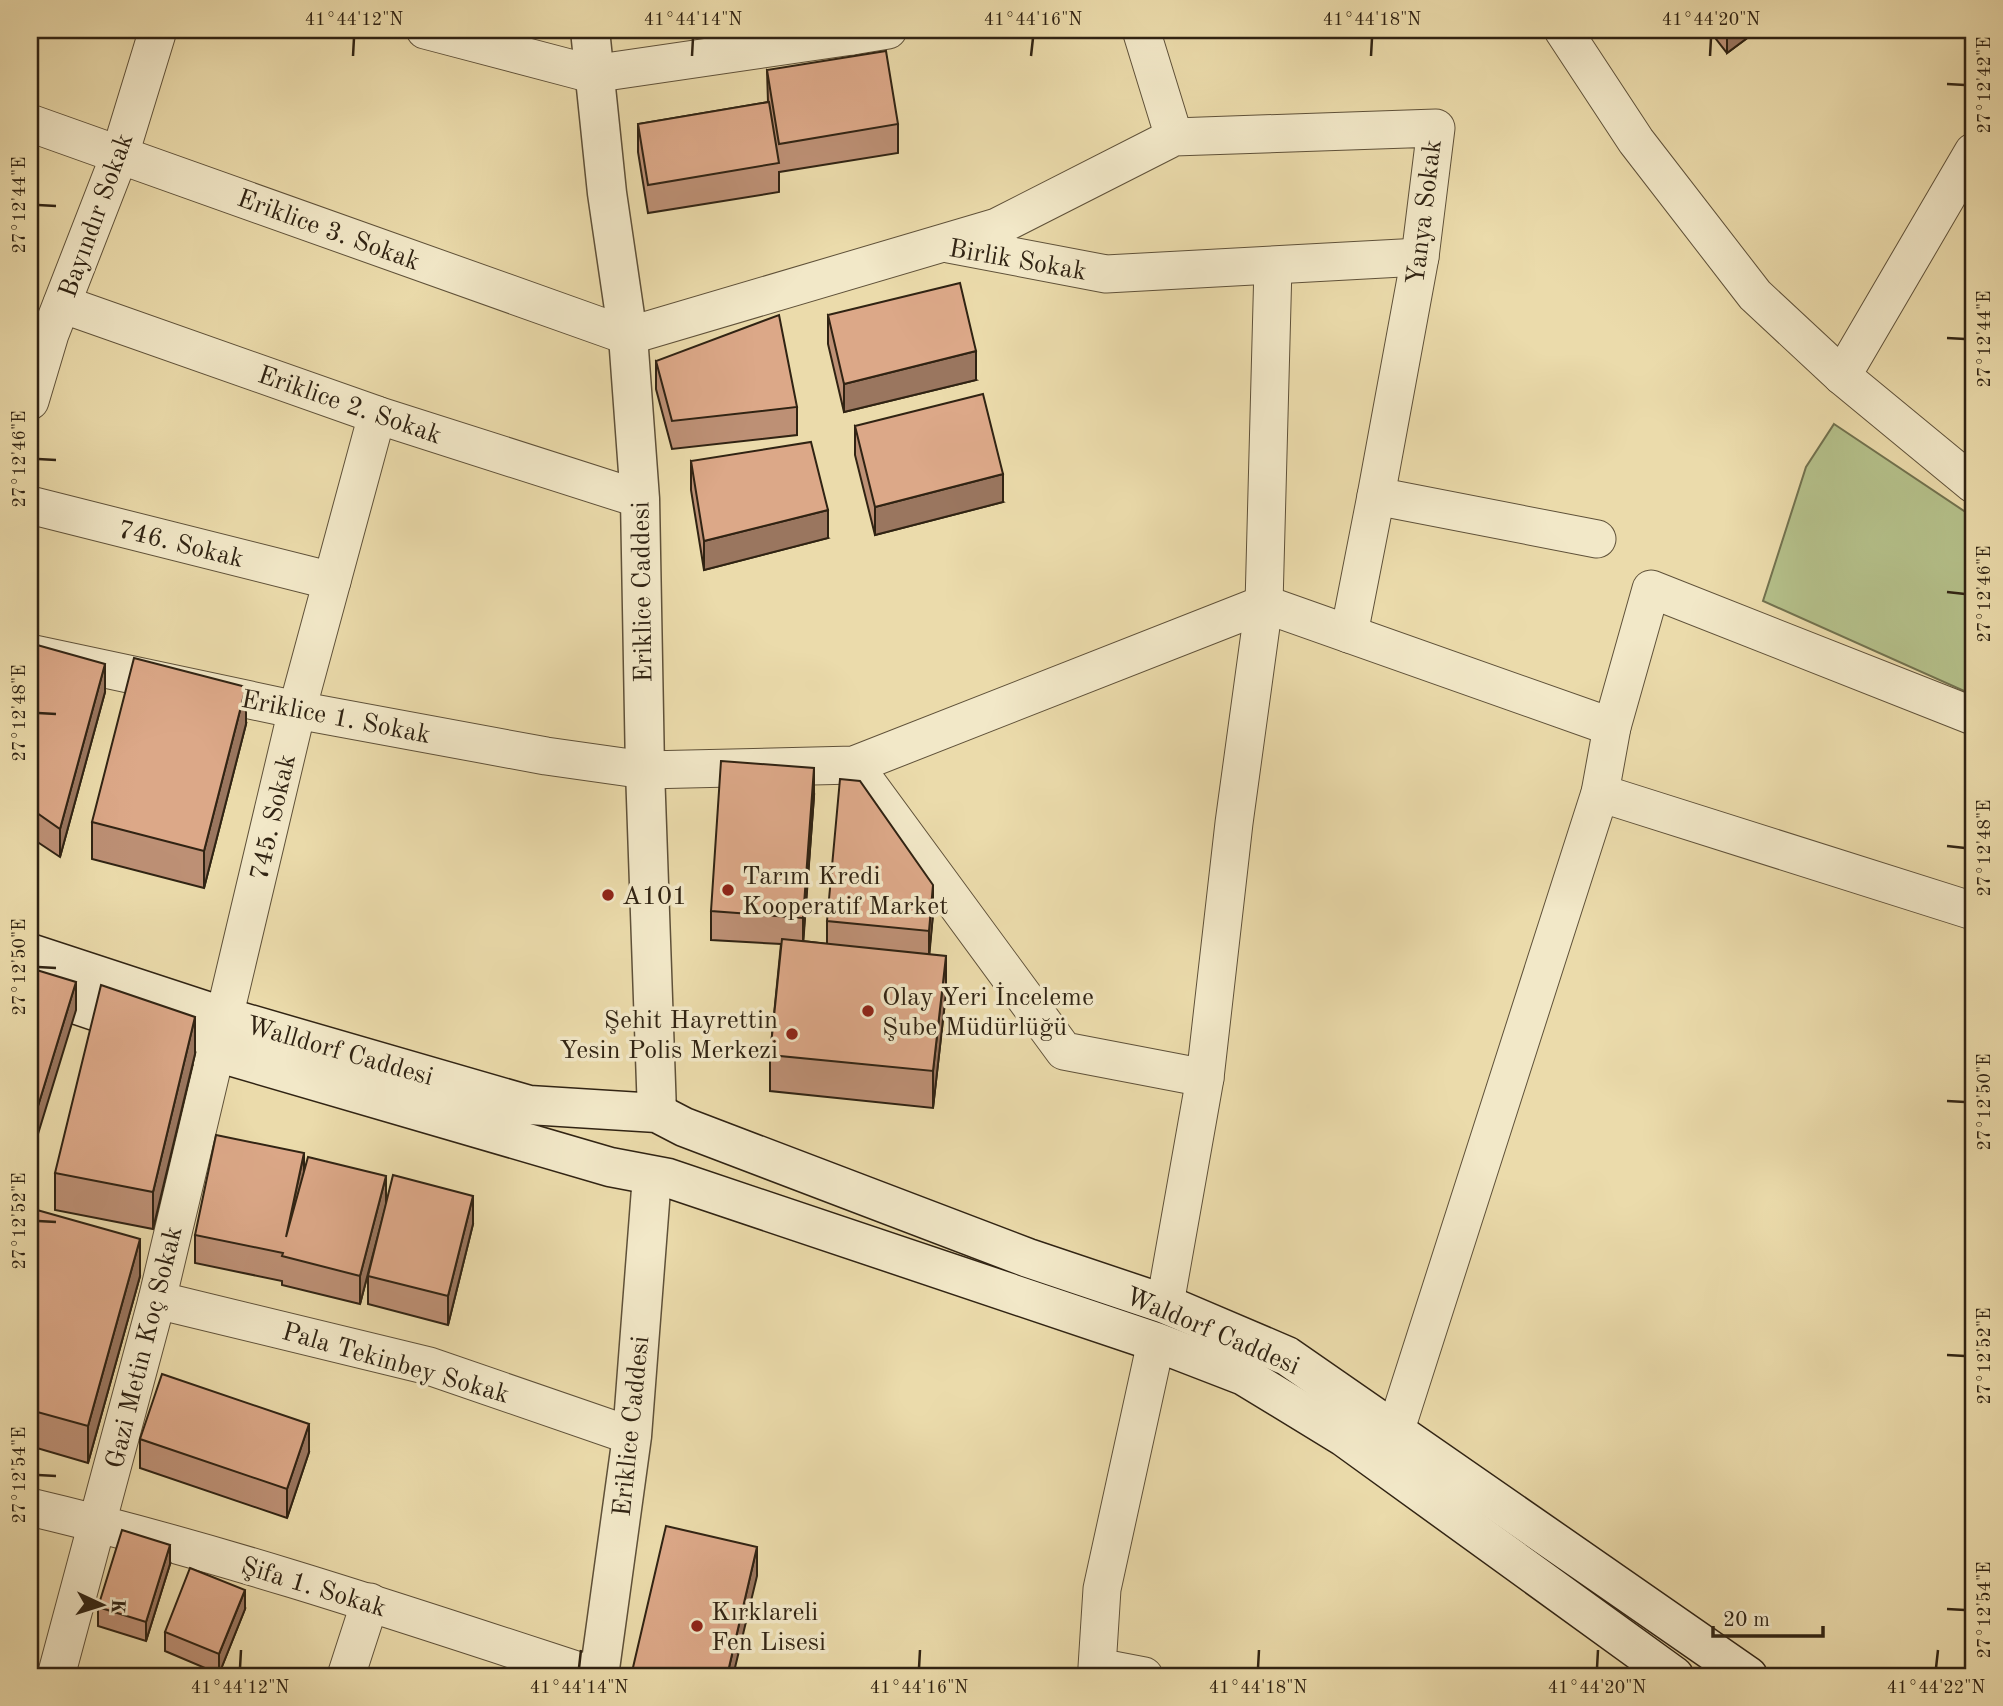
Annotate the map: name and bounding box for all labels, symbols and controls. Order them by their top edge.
text: 41°44'12"N [305,11,403,29]
text: 41°44'14"N [644,11,742,29]
text: 41°44'16"N [984,11,1082,29]
text: 41°44'18"N [1323,11,1421,29]
text: 41°44'20"N [1662,11,1760,29]
text: 27°12'42"E [1976,37,1994,133]
street label: Bayındır Sokak [55,130,139,301]
street label: Yanya Sokak [1403,138,1447,286]
text: 27°12'44"E [11,157,29,253]
street label: Eriklice 3. Sokak [234,186,423,276]
street label: Birlik Sokak [947,236,1089,286]
text: 27°12'44"E [1976,291,1994,387]
street label: Eriklice 2. Sokak [254,362,444,449]
text: 27°12'46"E [11,411,29,507]
street label: Eriklice Caddesi [628,501,658,683]
street label: 746. Sokak [115,517,246,573]
text: 27°12'46"E [1976,546,1994,642]
text: 27°12'48"E [11,665,29,761]
street label: Eriklice 1. Sokak [239,687,432,749]
street label: 745. Sokak [247,752,301,883]
text: 27°12'48"E [1976,800,1994,896]
place label: Tarım Kredi Kooperatif Market [742,864,948,920]
marker: Tarım Kredi Kooperatif Market [720,882,736,898]
place label: A101 [622,884,687,910]
marker: A101 [600,887,616,903]
text: 27°12'50"E [11,919,29,1015]
place label: Olay Yeri İnceleme Şube Müdürlüğü [882,982,1094,1041]
marker: Olay Yeri İnceleme Şube Müdürlüğü [860,1003,876,1019]
place label: Şehit Hayrettin Yesin Polis Merkezi [559,1008,778,1064]
street label: Walldorf Caddesi [243,1013,436,1091]
marker: Şehit Hayrettin Yesin Polis Merkezi [784,1026,800,1042]
text: 27°12'50"E [1976,1054,1994,1150]
text: 27°12'52"E [11,1173,29,1269]
street label: Gazi Metin Koç Sokak [102,1224,188,1471]
street label: Waldorf Caddesi [1121,1283,1303,1380]
text: 27°12'52"E [1976,1308,1994,1404]
street label: Pala Tekinbey Sokak [279,1319,512,1409]
street label: Eriklice Caddesi [610,1335,654,1518]
text: 27°12'54"E [11,1427,29,1523]
street label: Şifa 1. Sokak [238,1553,389,1622]
text: 27°12'54"E [1976,1562,1994,1658]
north arrow [66,1570,136,1640]
scale bar [1713,1594,1823,1638]
text: K [106,1598,126,1614]
place label: Kırklareli Fen Lisesi [711,1600,826,1656]
text: 20 m [1723,1610,1770,1631]
marker: Kırklareli Fen Lisesi [689,1618,705,1634]
text: 41°44'12"N [191,1679,289,1697]
text: 41°44'14"N [530,1679,628,1697]
text: 41°44'16"N [870,1679,968,1697]
text: 41°44'18"N [1209,1679,1307,1697]
text: 41°44'20"N [1548,1679,1646,1697]
text: 41°44'22"N [1887,1679,1985,1697]

